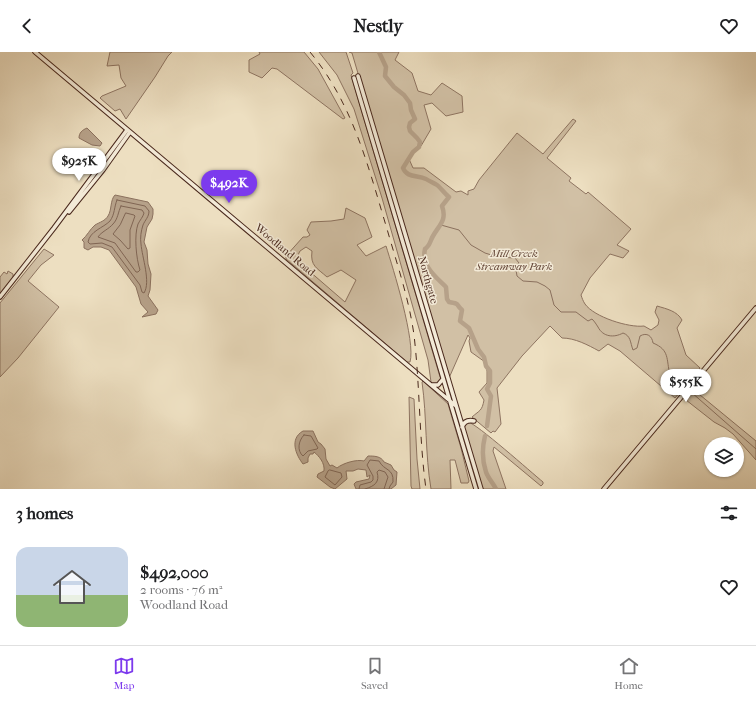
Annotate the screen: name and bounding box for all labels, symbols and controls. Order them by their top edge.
icon: back [16,15,38,37]
icon: heart [718,15,740,37]
text: Nestly [353,16,403,37]
pin: $925K [51,148,107,182]
text: $925K [61,153,97,168]
pin: $492K [201,170,257,204]
text: $492K [210,175,248,190]
street label: Woodland Road [252,220,318,280]
park label: Mill Creek Streamway Park [475,247,553,273]
street label: Northgate [415,255,441,306]
pin: $555K [658,369,714,403]
text: $555K [669,374,703,389]
map controls [704,437,744,477]
button: layers [704,437,744,477]
icon: filters [718,502,740,524]
text: 3 homes [16,503,73,523]
text: $492,000 [140,562,209,582]
icon: home [48,563,96,611]
icon: heart [718,576,740,598]
text: 2 rooms · 76 m² [140,582,222,597]
text: Woodland Road [140,597,228,612]
tab: Map [113,655,135,692]
tab: Saved [361,655,388,692]
tab: Home [614,655,643,692]

